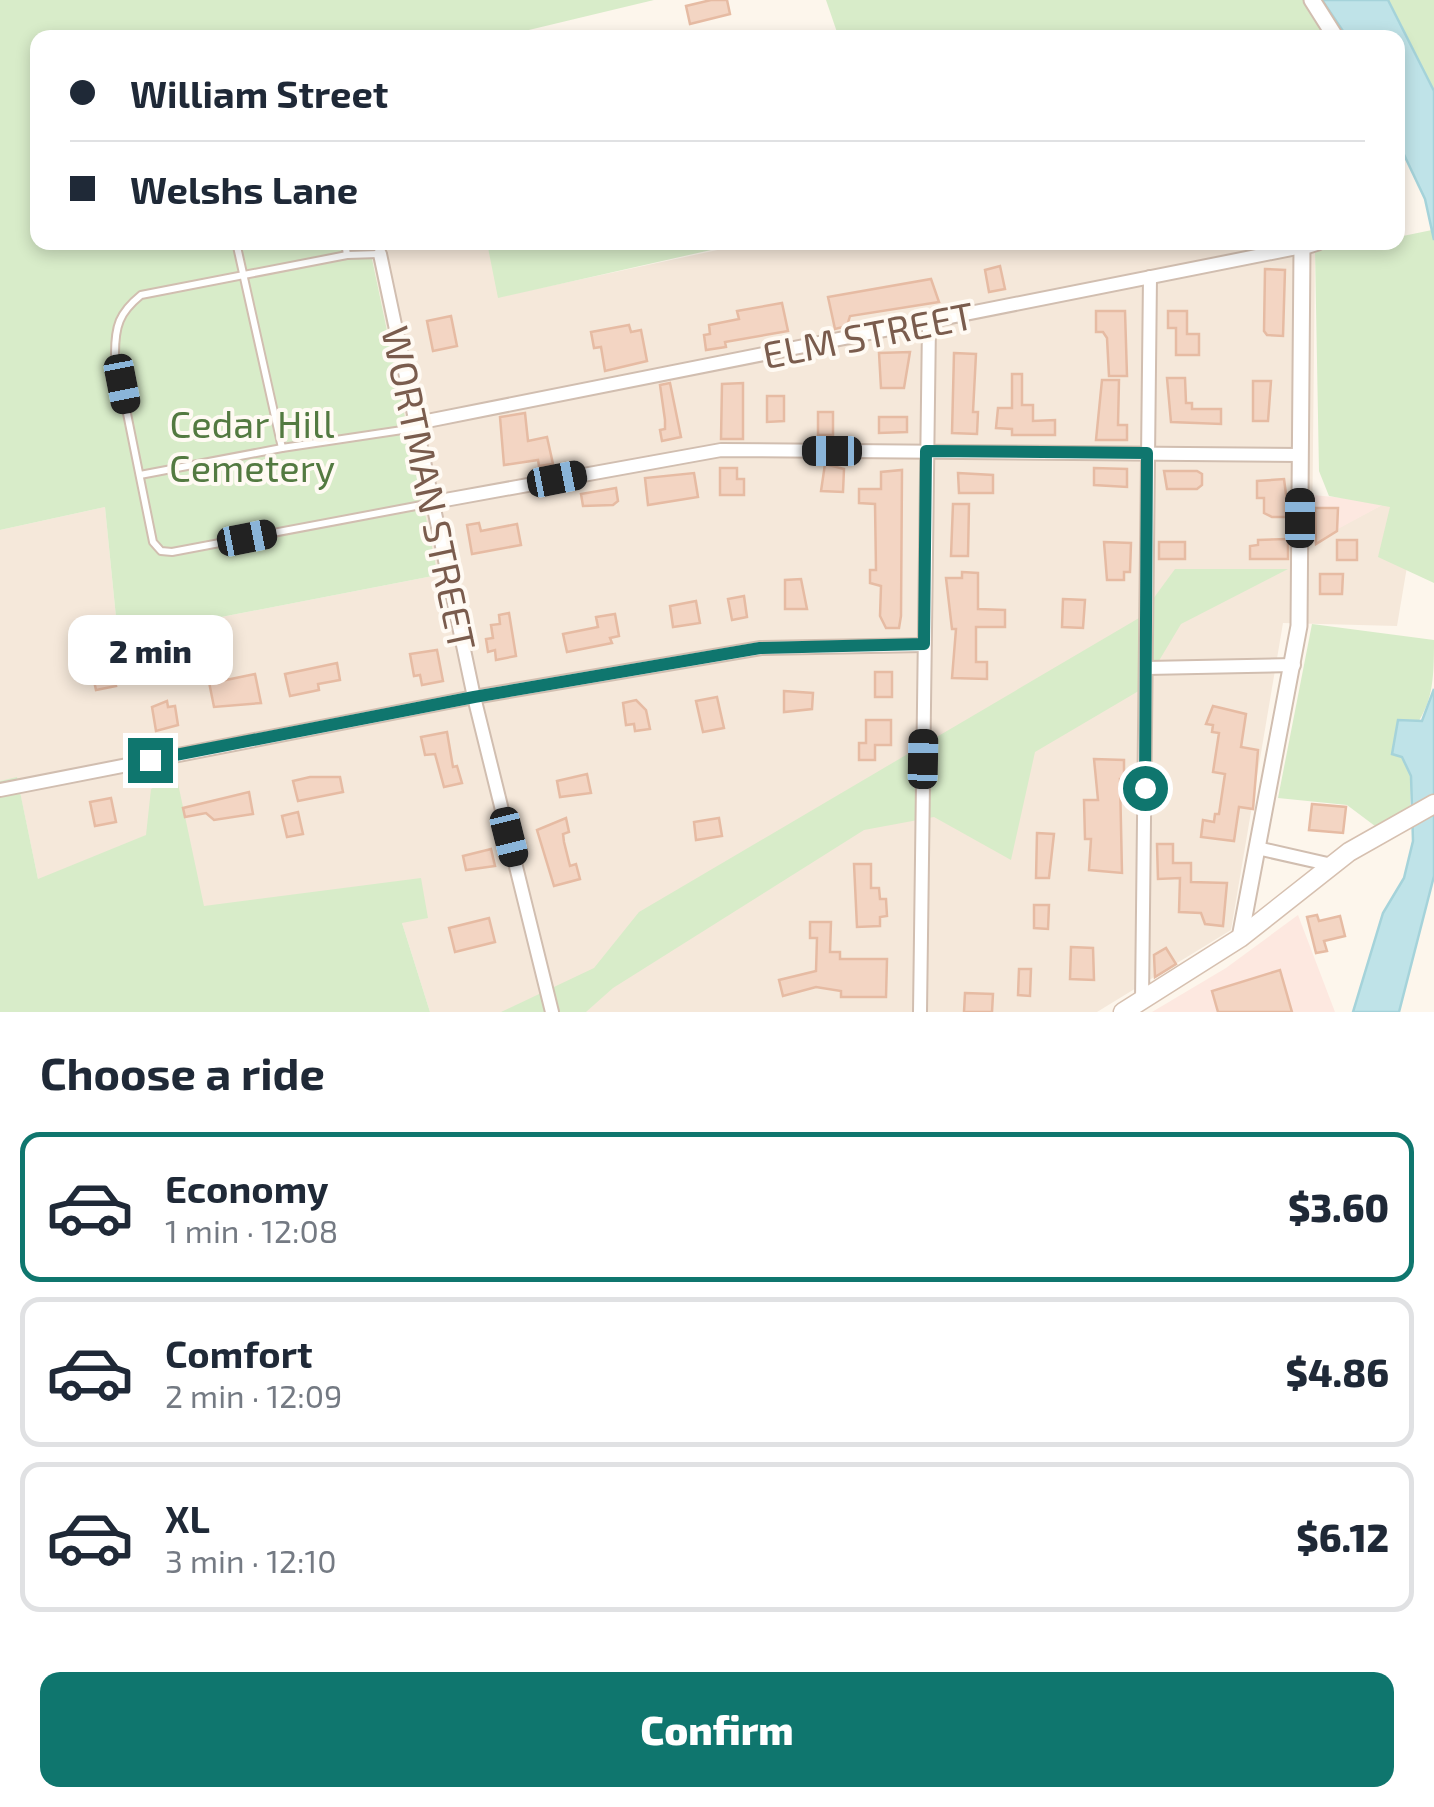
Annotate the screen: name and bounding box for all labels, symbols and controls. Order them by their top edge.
text: William Street [130,70,388,116]
text: Welshs Lane [130,166,358,212]
street label: ELM STREET [759,291,977,377]
street label: WORTMAN STREET [373,322,487,654]
car [102,352,142,416]
park label: Cedar Hill Cemetery [169,400,335,490]
car [802,436,862,466]
car [525,459,589,499]
car [1285,488,1315,548]
car [215,518,279,558]
callout: 2 min [68,615,232,685]
text: 2 min [109,631,192,669]
car [907,729,939,789]
route end [128,738,173,783]
route start [1123,766,1168,811]
car [487,804,531,870]
text: Choose a ride [40,1045,325,1099]
icon: car [45,1162,135,1252]
text: Economy [165,1165,329,1211]
text: $3.60 [1288,1184,1389,1230]
text: 1 min · 12:08 [165,1211,338,1249]
icon: car [45,1327,135,1417]
text: Comfort [165,1330,313,1376]
text: $4.86 [1286,1349,1389,1395]
text: 2 min · 12:09 [165,1376,342,1414]
icon: car [45,1492,135,1582]
text: XL [165,1495,210,1541]
text: $6.12 [1296,1514,1389,1560]
text: 3 min · 12:10 [165,1541,337,1579]
button: Confirm [40,1672,1394,1787]

